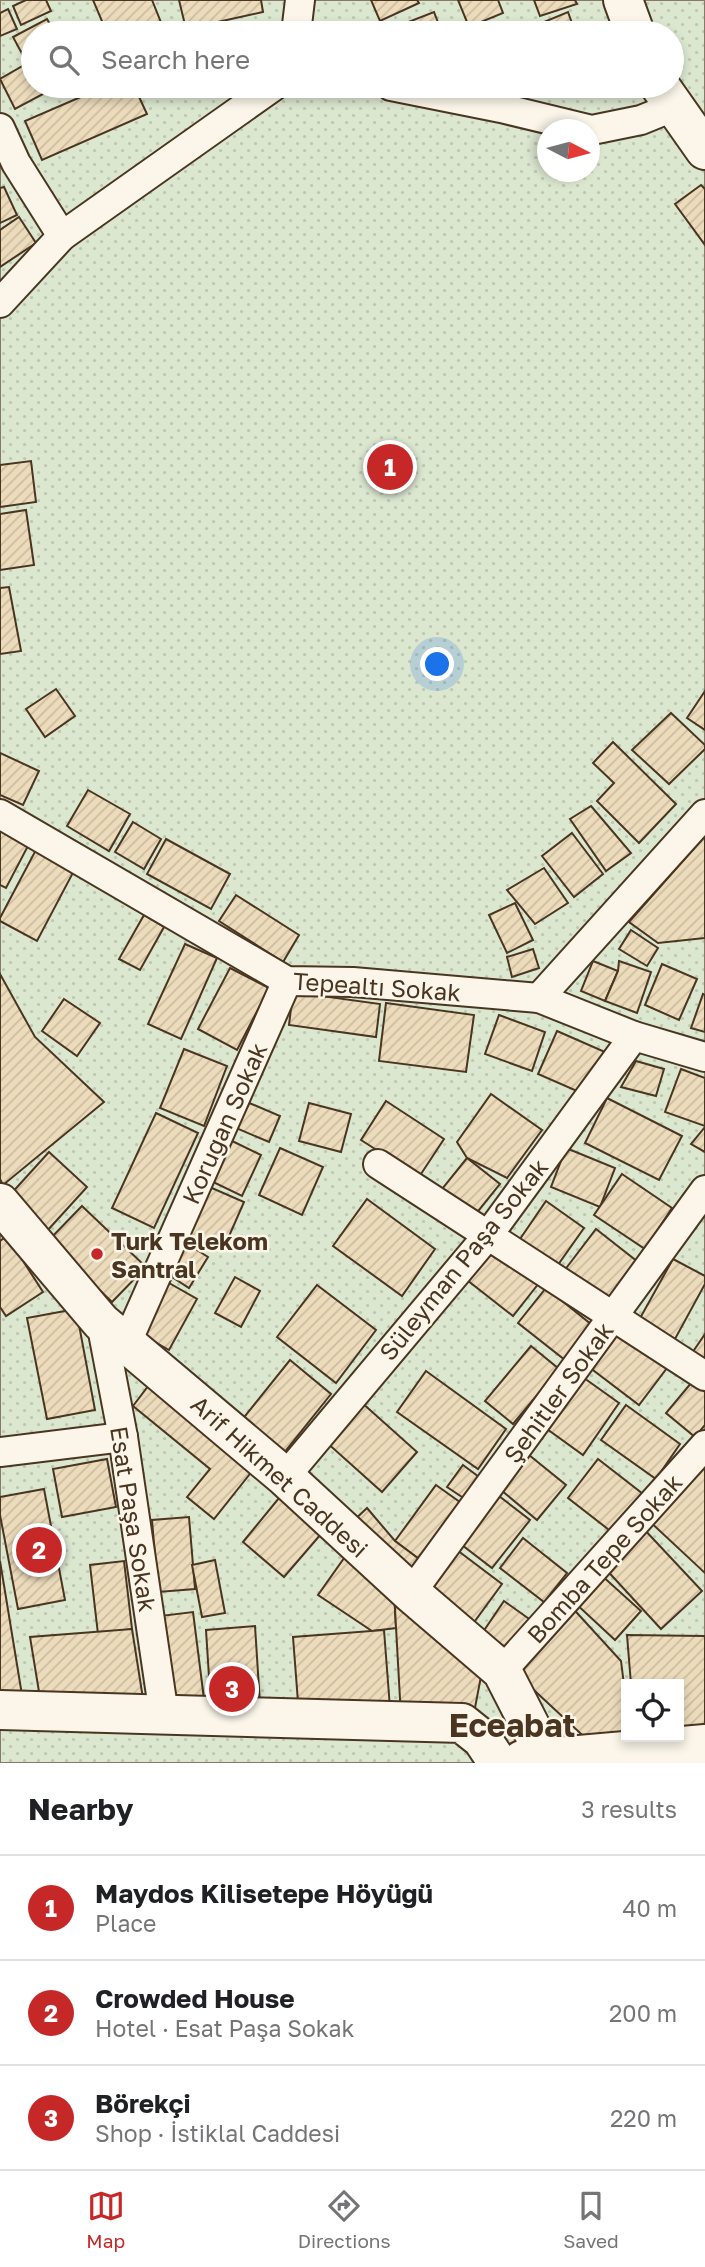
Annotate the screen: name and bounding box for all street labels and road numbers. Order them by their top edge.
street label: Tepealtı Sokak [292,966,462,1006]
street label: Korugan Sokak [175,1038,273,1208]
street label: Süleyman Paşa Sokak [373,1152,553,1366]
street label: Şehitler Sokak [497,1316,619,1468]
street label: Arif Hikmet Caddesi [186,1389,374,1563]
street label: Esat Paşa Sokak [105,1424,163,1614]
street label: Bomba Tepe Sokak [520,1467,688,1649]

